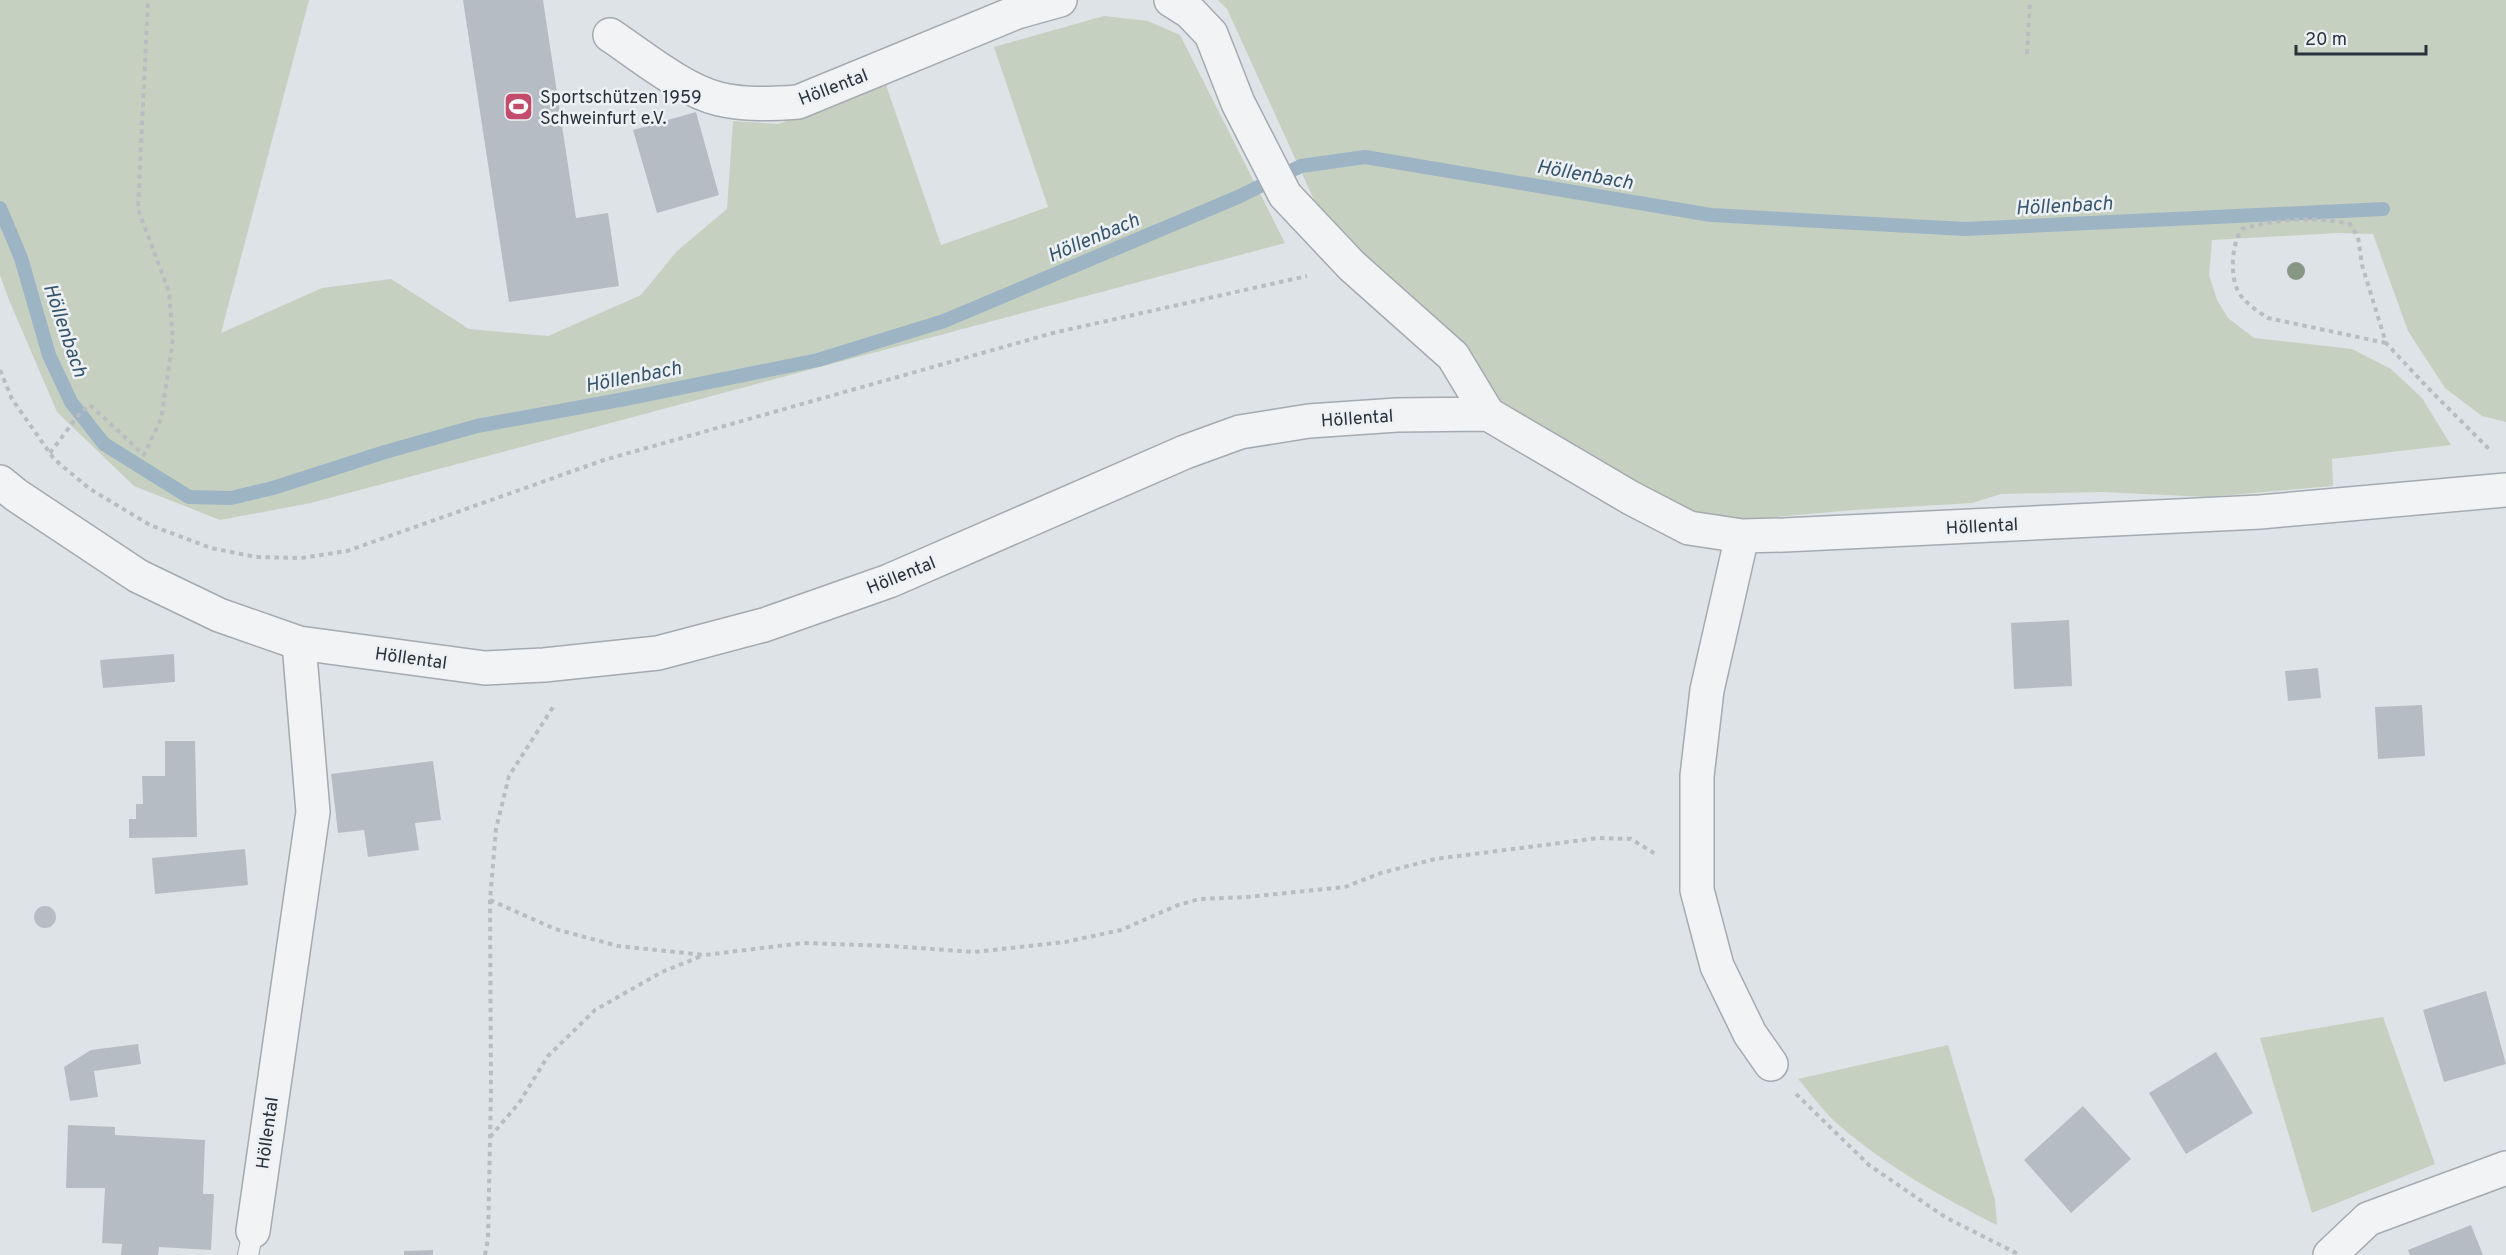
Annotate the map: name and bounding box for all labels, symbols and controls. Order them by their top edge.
scale bar [2296,18,2426,56]
text: 20 m [2305,29,2347,52]
street label: Höllental [796,65,872,112]
place label: Sportschützen 1959 Schweinfurt e.V. [540,87,702,131]
sports icon: Sportschützen 1959 Schweinfurt e.V. [503,91,535,123]
water label: Höllenbach [1534,155,1635,197]
water label: Höllenbach [2015,191,2114,223]
water label: Höllenbach [1044,208,1144,270]
water label: Höllenbach [36,280,92,381]
water label: Höllenbach [583,356,684,400]
street label: Höllental [1320,405,1394,434]
street label: Höllental [1945,514,2019,541]
street label: Höllental [864,552,940,601]
street label: Höllental [373,643,448,676]
street label: Höllental [252,1096,285,1171]

